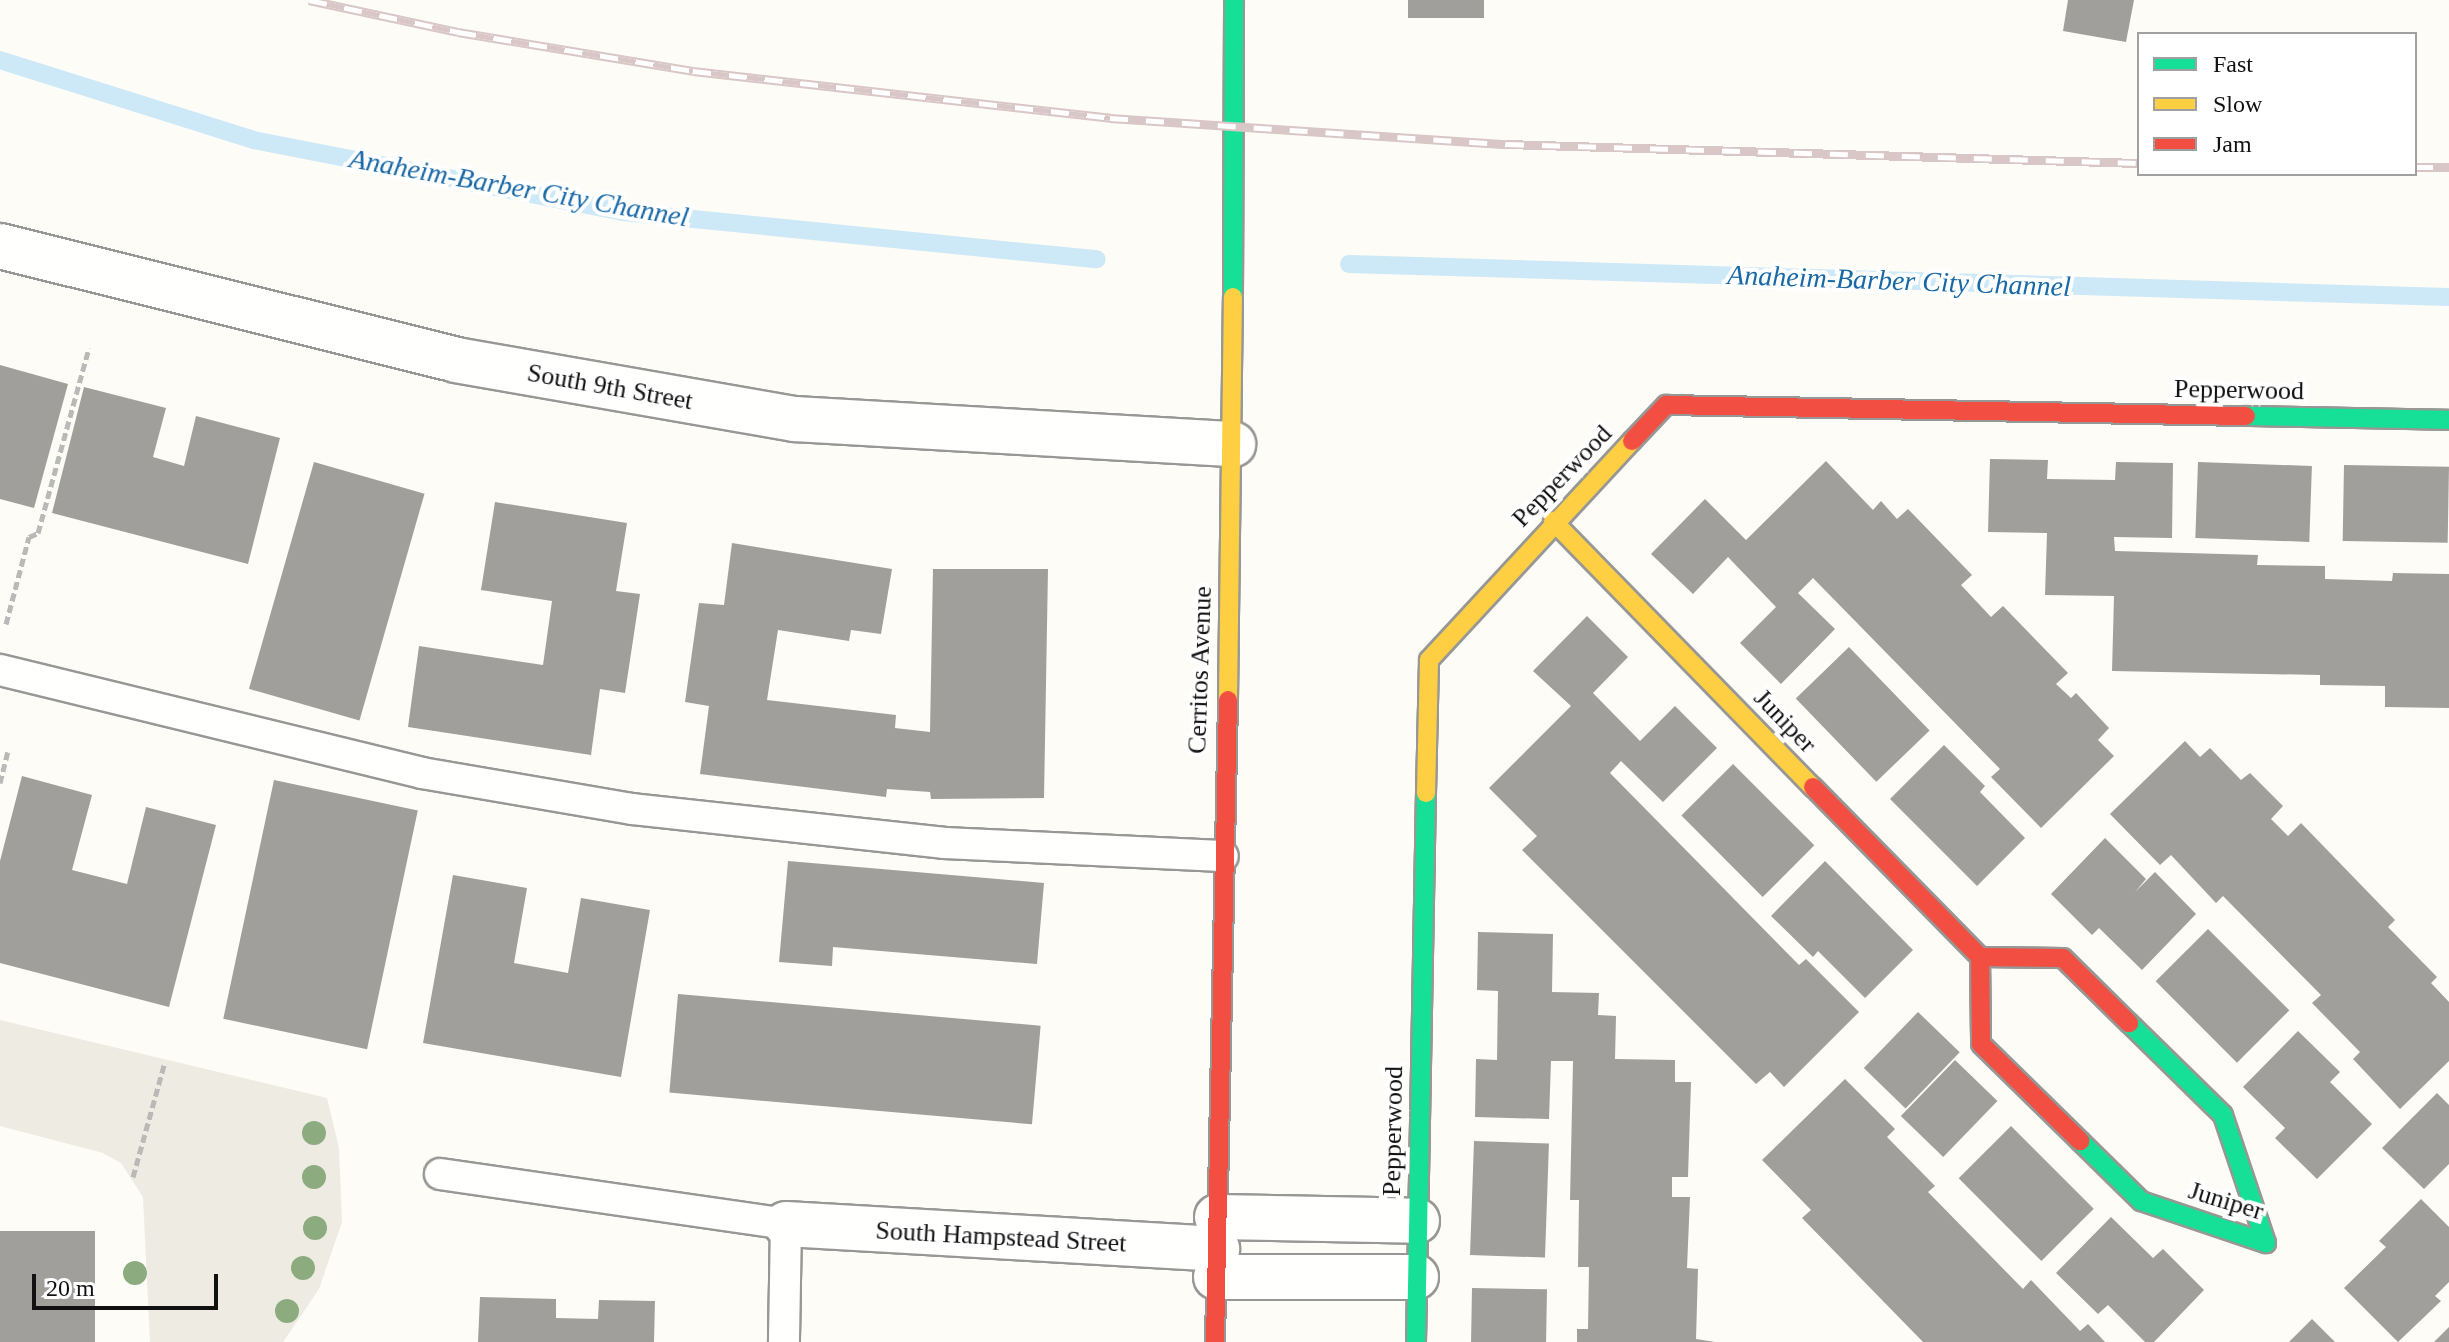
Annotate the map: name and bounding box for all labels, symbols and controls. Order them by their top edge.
legend [2137,32,2417,176]
text: Fast [2213,51,2253,77]
text: Slow [2213,91,2262,117]
text: Jam [2213,131,2252,157]
water label: Anaheim-Barber City Channel [347,142,691,234]
water label: Anaheim-Barber City Channel [1727,258,2071,304]
street label: South 9th Street [525,357,695,417]
street label: Pepperwood [2174,373,2304,407]
street label: Pepperwood [1506,418,1618,534]
street label: Cerritos Avenue [1181,585,1219,755]
street label: Juniper [1747,683,1823,759]
street label: Pepperwood [1376,1066,1410,1196]
street label: Juniper [2185,1175,2267,1227]
street label: South Hampstead Street [875,1215,1127,1259]
scale bar [36,1258,222,1308]
text: 20 m [46,1275,95,1301]

